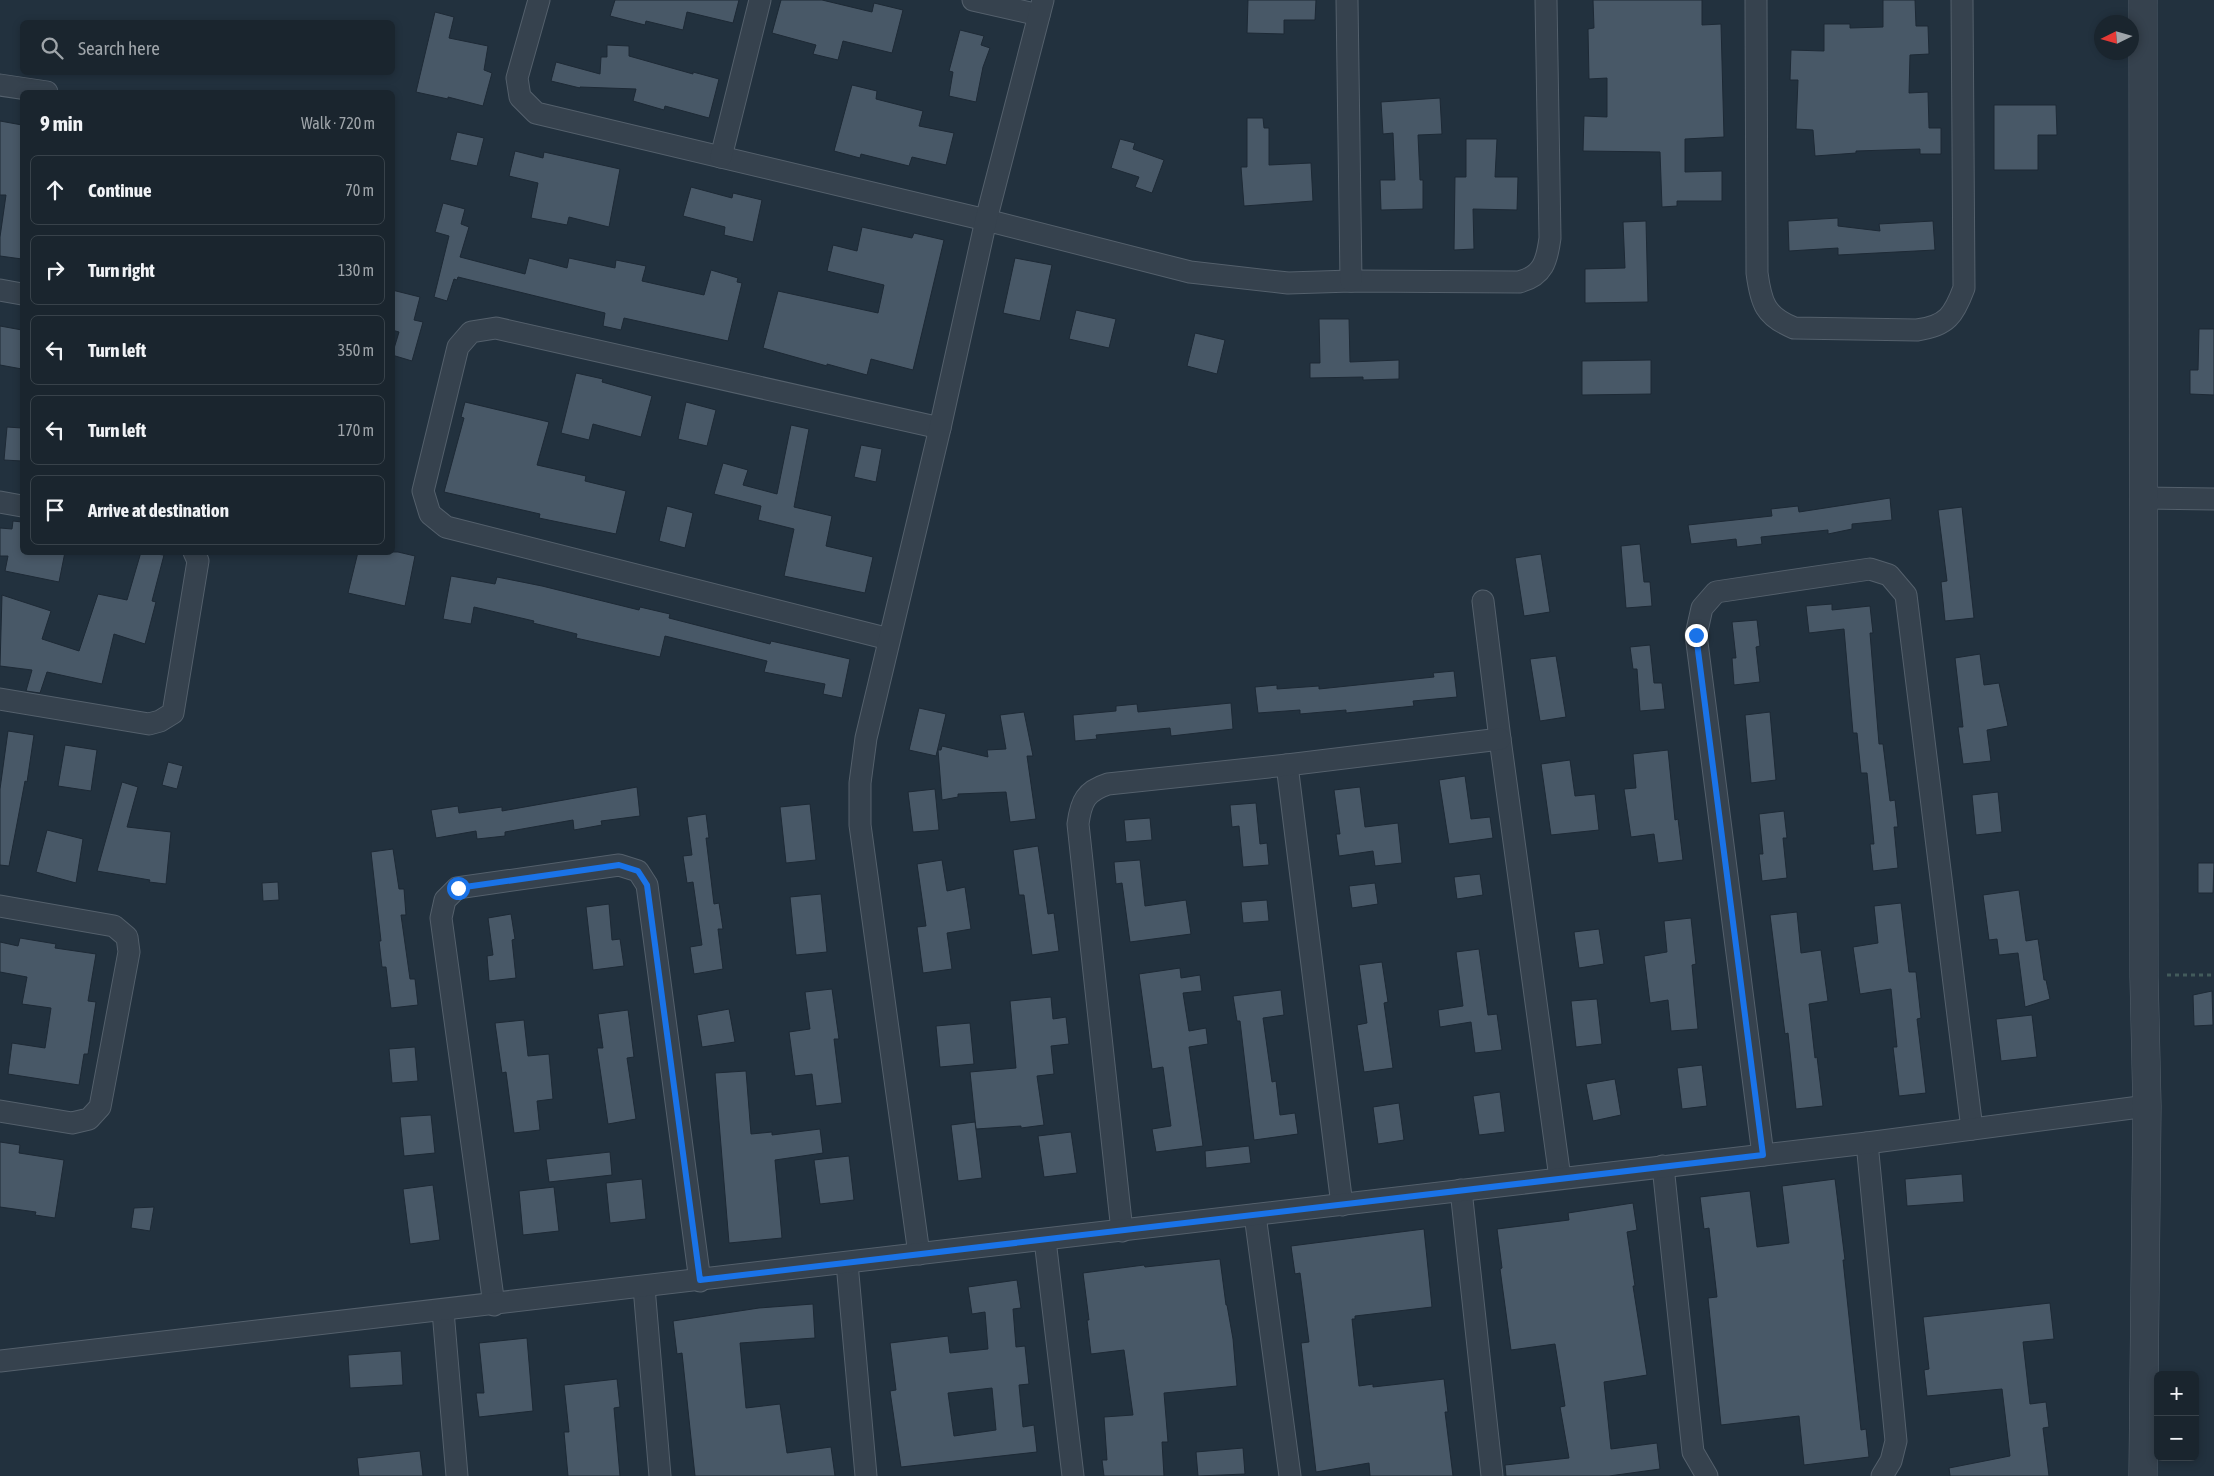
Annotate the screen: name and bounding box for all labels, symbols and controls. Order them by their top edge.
north arrow [2094,15,2139,60]
search box [20,20,395,75]
icon: search [38,34,66,62]
text: Search here [78,37,160,59]
text: 9 min [40,111,83,135]
text: Walk · 720 m [301,114,375,132]
icon: ahead [41,176,69,204]
text: Continue [88,179,152,201]
text: 70 m [345,181,374,199]
icon: right [41,256,69,284]
text: Turn right [88,259,155,281]
text: 130 m [338,261,374,279]
icon: left [41,336,69,364]
text: Turn left [88,339,146,361]
text: 350 m [338,341,374,359]
icon: left [41,416,69,444]
text: Turn left [88,419,146,441]
text: 170 m [338,421,374,439]
icon: arrive [41,496,69,524]
text: Arrive at destination [88,499,229,521]
route end [1685,624,1708,647]
route start [447,877,470,900]
map controls [2154,1371,2199,1461]
button: + [2154,1371,2199,1416]
button: − [2154,1416,2199,1461]

